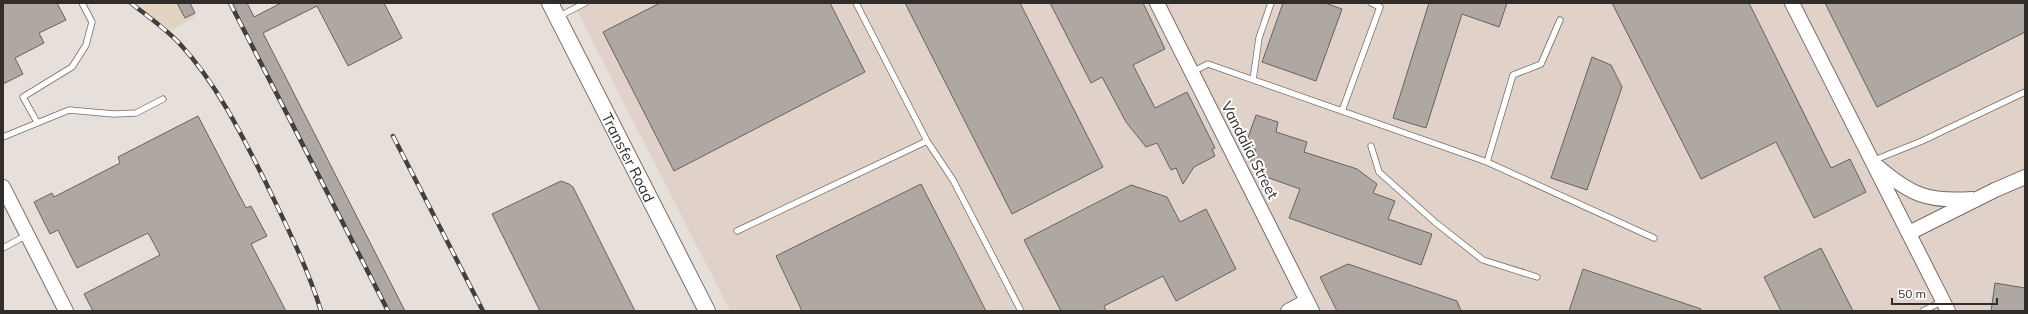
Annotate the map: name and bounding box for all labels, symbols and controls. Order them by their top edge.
street label: Vandalia Street [1217,98,1283,202]
street label: Transfer Road [598,109,659,205]
scale bar [1892,280,1997,306]
text: 50 m [1898,286,1926,301]

